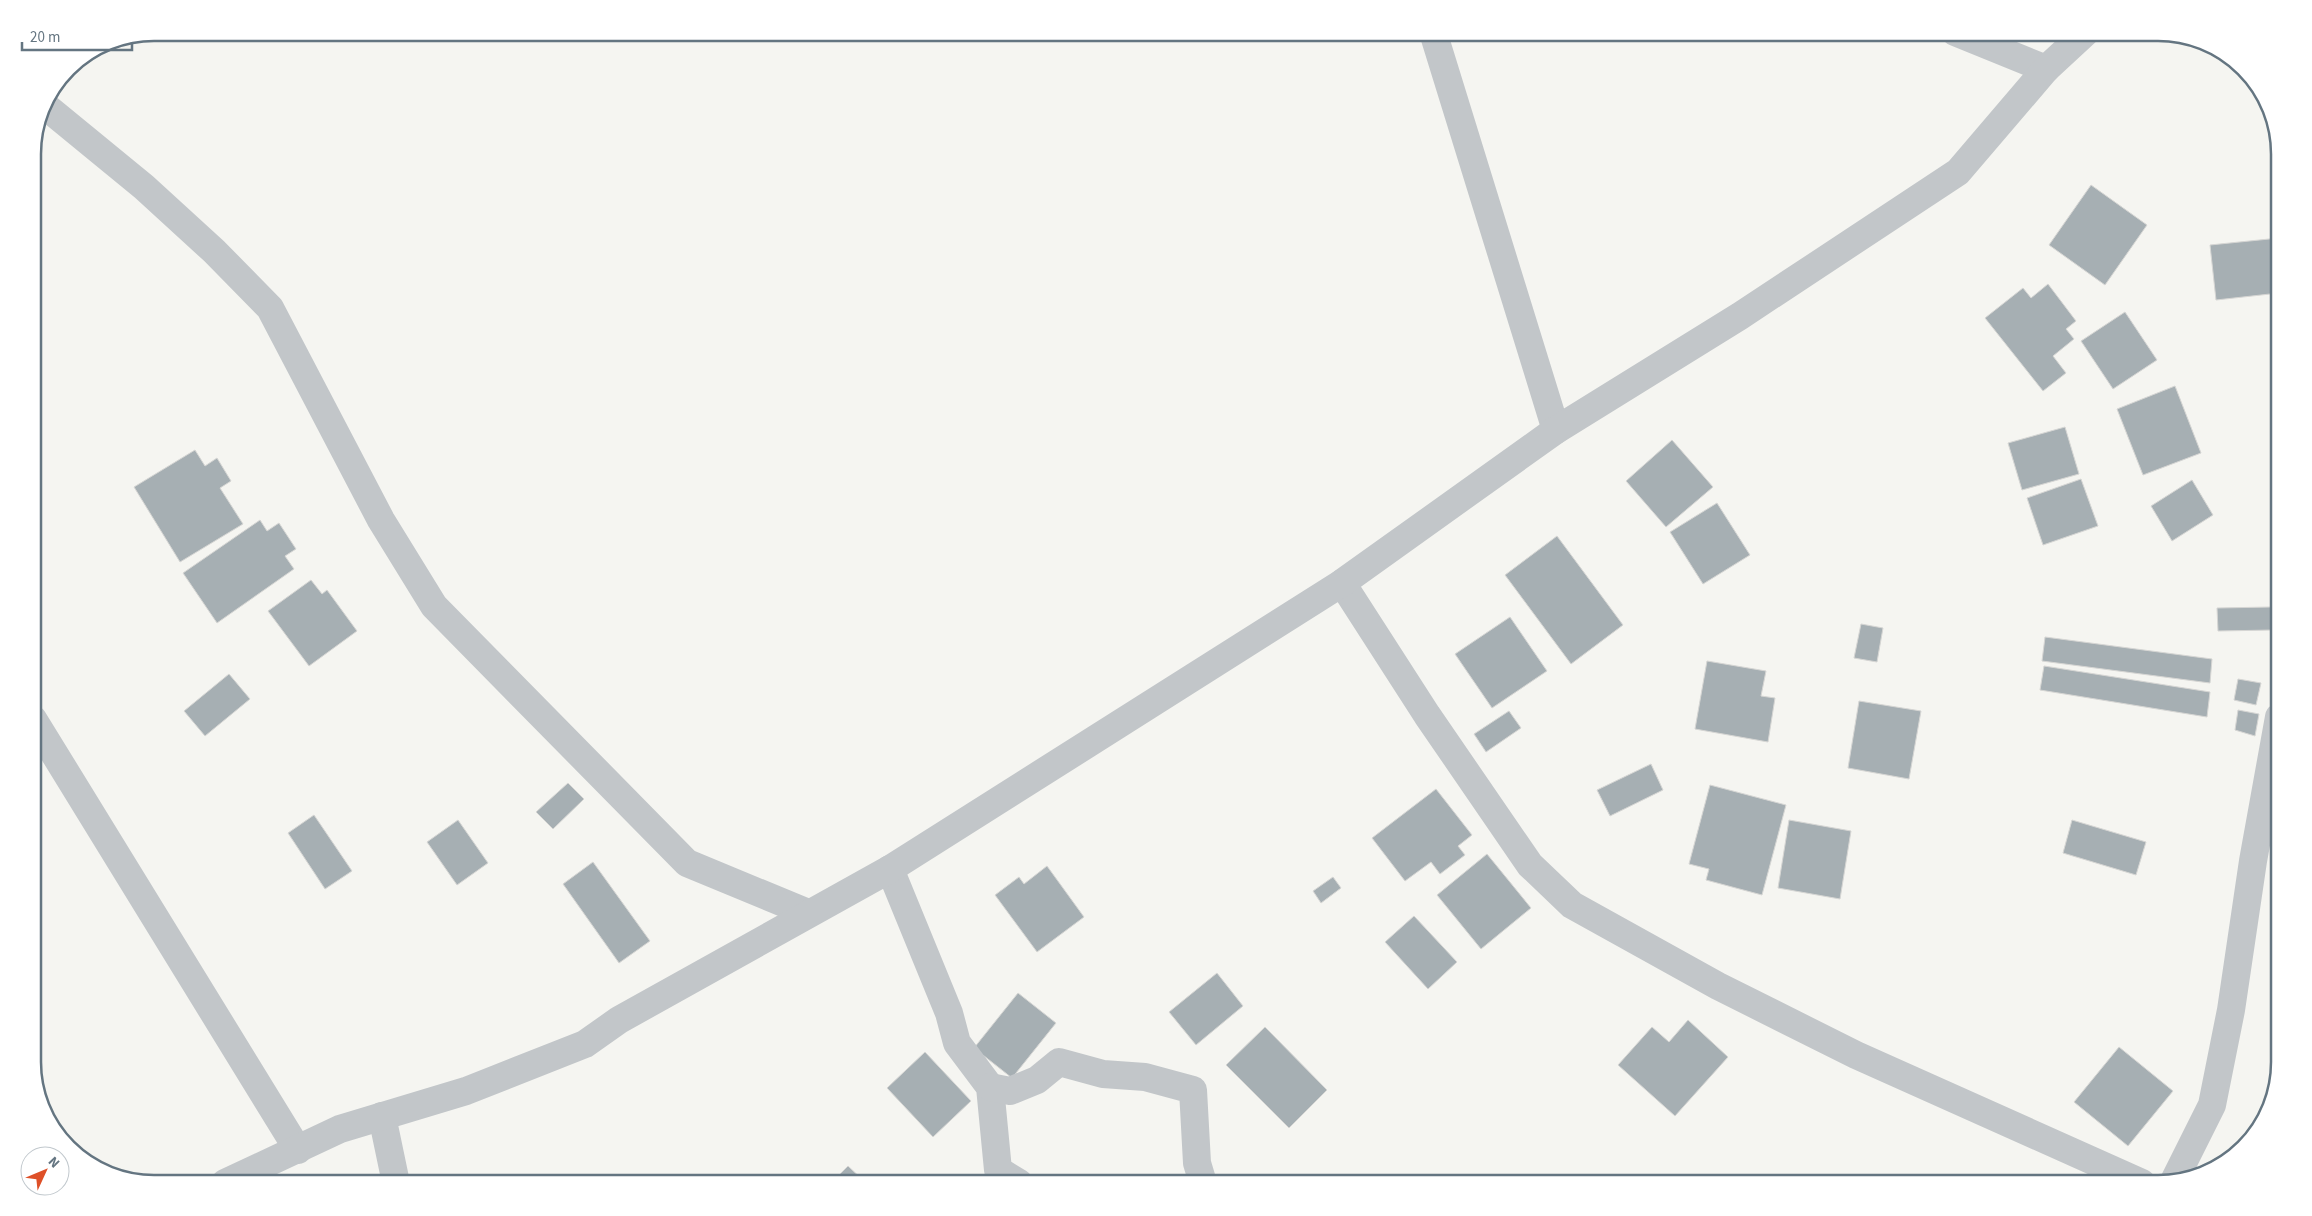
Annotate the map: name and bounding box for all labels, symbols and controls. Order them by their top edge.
scale bar [22,20,132,52]
text: 20 m [30,27,60,48]
north arrow [20,1146,70,1196]
text: N [43,1152,64,1173]

